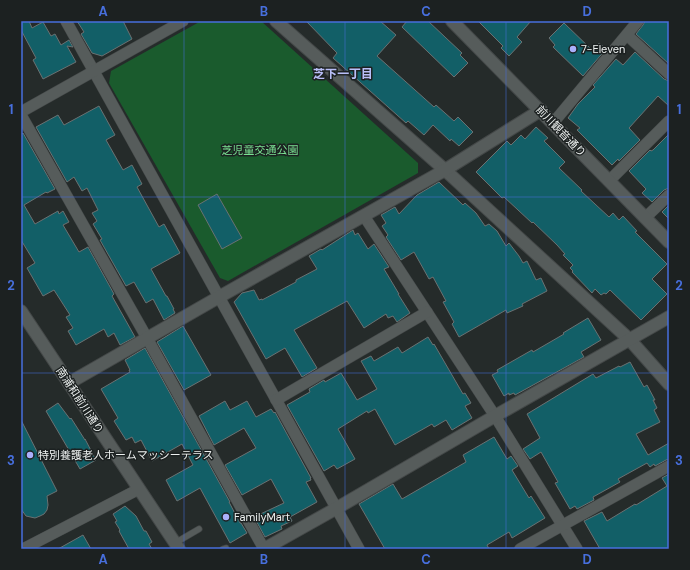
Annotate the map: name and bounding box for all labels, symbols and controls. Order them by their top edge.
text: A [98,3,108,20]
text: B [260,3,268,20]
text: C [421,3,431,20]
text: D [582,3,592,20]
place label: 7-Eleven [581,42,625,56]
marker: 7-Eleven [568,44,578,54]
district label: 芝下一丁目 [313,66,373,82]
text: 1 [9,101,13,118]
text: 1 [677,101,681,118]
street label: 前川観音通り [533,102,589,160]
park label: 芝児童交通公園 [222,143,299,157]
text: 2 [7,277,15,294]
text: 2 [675,277,683,294]
street label: 南浦和前川通り [53,364,107,436]
place label: 特別養護老人ホームマッシーテラス [38,448,213,462]
marker: 特別養護老人ホームマッシーテラス [25,450,35,460]
text: 3 [7,452,15,469]
text: 3 [675,452,683,469]
place label: FamilyMart [234,510,290,524]
marker: FamilyMart [221,512,231,522]
text: A [98,551,108,568]
text: B [260,551,268,568]
text: C [421,551,431,568]
text: D [582,551,592,568]

